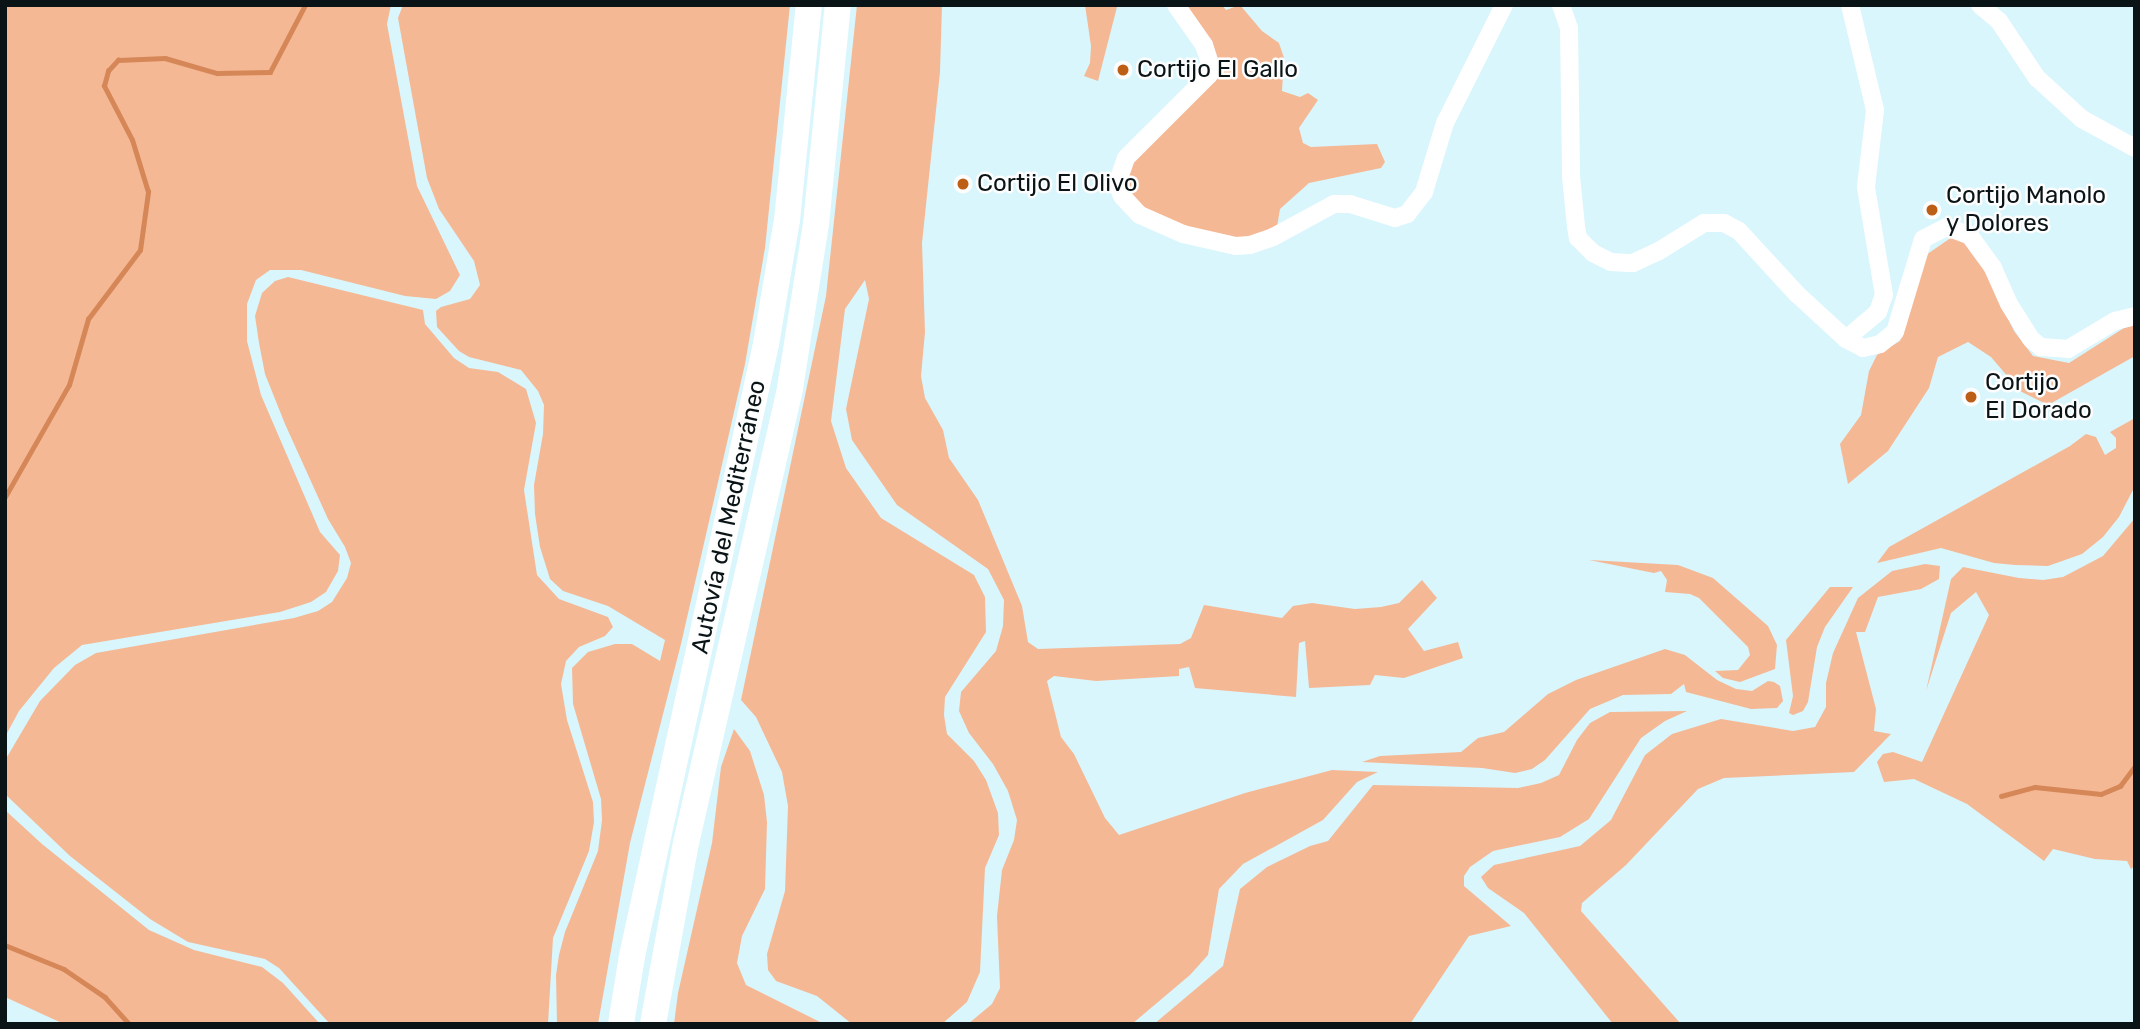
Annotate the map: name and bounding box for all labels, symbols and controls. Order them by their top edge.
place label: Cortijo El Gallo [1137,56,1298,84]
marker: Cortijo El Gallo [1115,62,1131,78]
place label: Cortijo El Olivo [977,170,1138,198]
marker: Cortijo El Olivo [955,176,971,192]
place label: Cortijo Manolo y Dolores [1946,182,2106,238]
marker: Cortijo Manolo y Dolores [1924,202,1940,218]
place label: Cortijo El Dorado [1985,369,2092,425]
street label: Autovía del Mediterráneo [686,377,772,657]
marker: Cortijo El Dorado [1963,389,1979,405]

